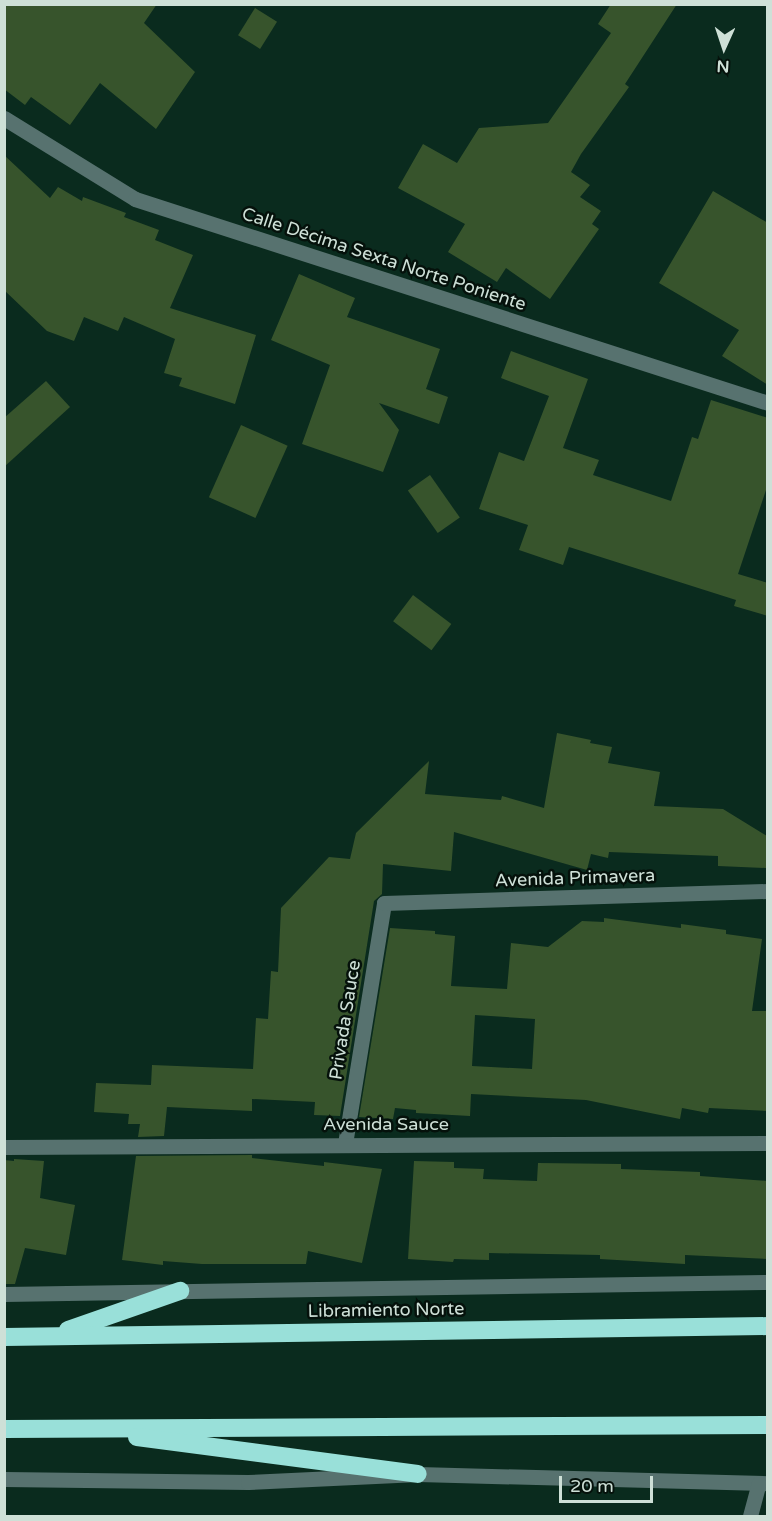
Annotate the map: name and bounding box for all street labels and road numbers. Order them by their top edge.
street label: Calle Décima Sexta Norte Poniente [239,203,529,315]
street label: Avenida Primavera [494,864,656,892]
street label: Privada Sauce [325,959,365,1081]
street label: Avenida Sauce [323,1113,449,1135]
street label: Libramiento Norte [308,1298,464,1322]

